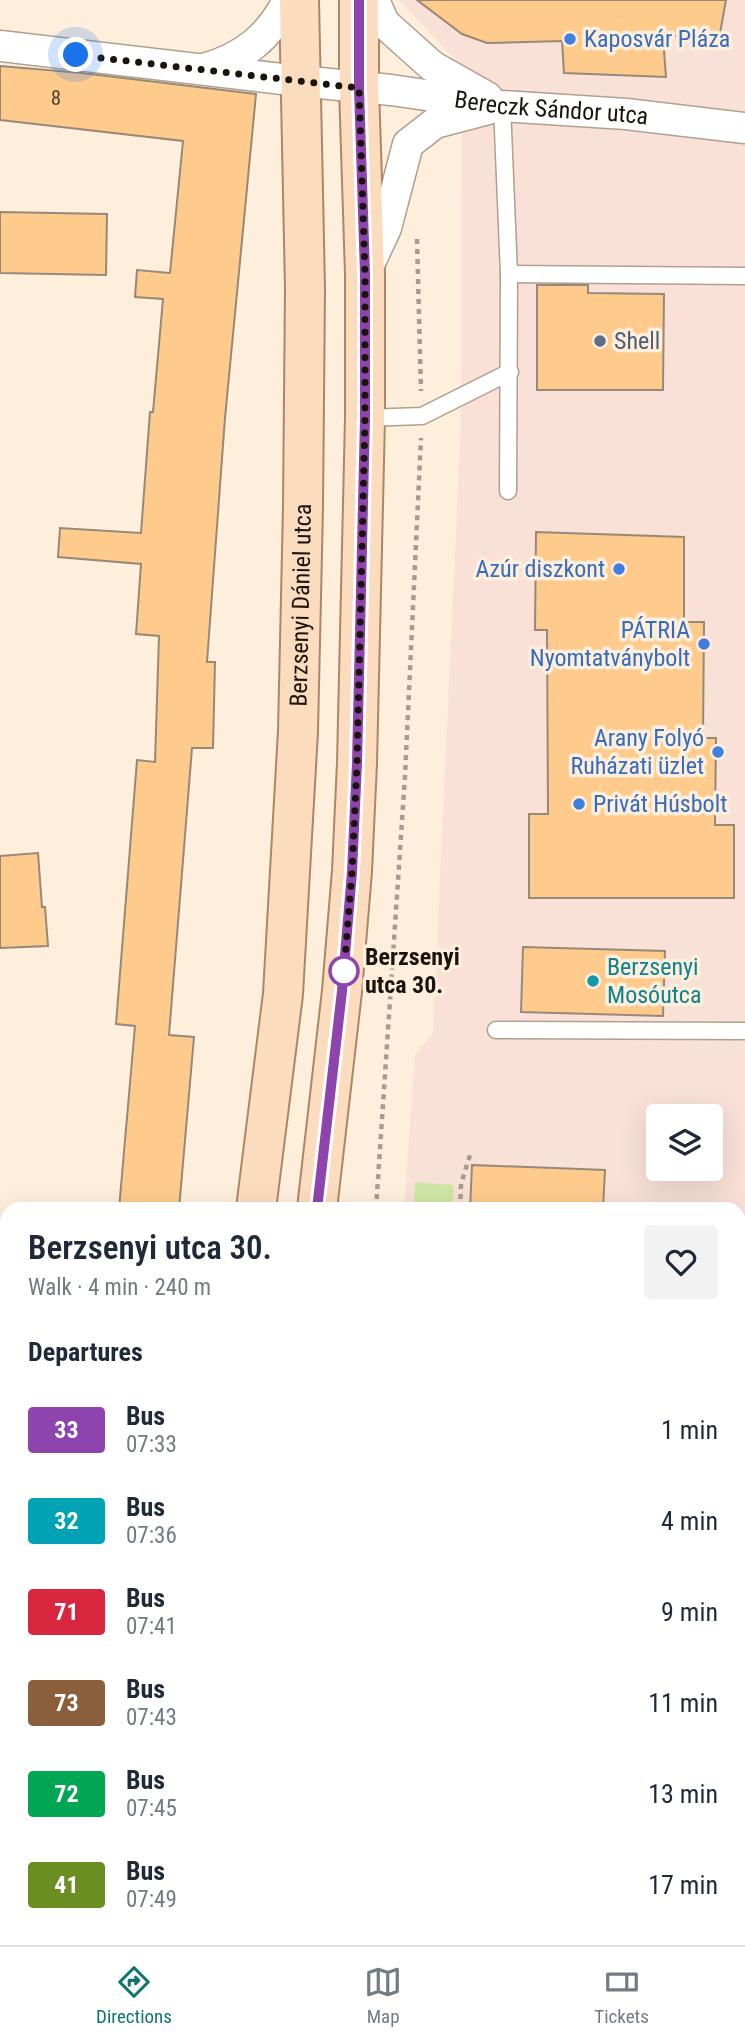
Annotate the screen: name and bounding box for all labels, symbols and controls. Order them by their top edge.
place label: Kaposvár Pláza [584,25,730,53]
marker: Kaposvár Pláza [562,31,578,47]
your location [58,37,93,72]
street label: Bereczk Sándor utca [453,85,650,131]
house number: 8 [51,86,61,110]
place label: Shell [614,327,660,355]
marker: Shell [592,333,608,349]
street label: Berzsenyi Dániel utca [285,503,317,707]
place label: Azúr diszkont [476,555,605,583]
marker: Azúr diszkont [611,561,627,577]
place label: PÁTRIA Nyomtatványbolt [530,616,690,672]
marker: PÁTRIA Nyomtatványbolt [696,636,712,652]
place label: Arany Folyó Ruházati üzlet [570,724,704,780]
marker: Arany Folyó Ruházati üzlet [710,744,726,760]
place label: Privát Húsbolt [593,790,727,818]
marker: Privát Húsbolt [571,796,587,812]
place label: Berzsenyi utca 30. [365,943,460,999]
place label: Berzsenyi Mosóutca [607,953,701,1009]
marker: Berzsenyi utca 30. [329,956,359,986]
marker: Berzsenyi Mosóutca [585,973,601,989]
map controls [646,1104,723,1181]
button: layers [646,1104,723,1181]
button: heart [644,1225,718,1299]
text: Berzsenyi utca 30. [28,1228,272,1267]
text: Walk · 4 min · 240 m [28,1274,211,1301]
text: Departures [28,1337,143,1367]
text: Bus [126,1401,165,1431]
text: 1 min [661,1415,718,1445]
text: 33 [54,1416,79,1444]
text: 07:33 [126,1431,177,1458]
text: Bus [126,1492,165,1522]
text: 4 min [661,1506,718,1536]
text: 32 [54,1507,79,1535]
text: 07:36 [126,1522,177,1549]
text: Bus [126,1583,165,1613]
text: 9 min [661,1597,718,1627]
text: 71 [54,1598,79,1626]
text: 07:41 [126,1613,177,1640]
text: Bus [126,1674,165,1704]
text: 11 min [648,1688,718,1718]
text: 73 [54,1689,79,1717]
text: 07:43 [126,1704,177,1731]
text: Bus [126,1765,165,1795]
text: 13 min [648,1779,718,1809]
text: 72 [54,1780,79,1808]
text: 07:45 [126,1795,177,1822]
text: Bus [126,1856,165,1886]
text: 17 min [648,1870,718,1900]
text: 41 [54,1871,79,1899]
text: 07:49 [126,1886,177,1913]
tab: Directions [96,1963,172,2028]
tab: Map [364,1963,402,2028]
tab: Tickets [594,1963,649,2028]

